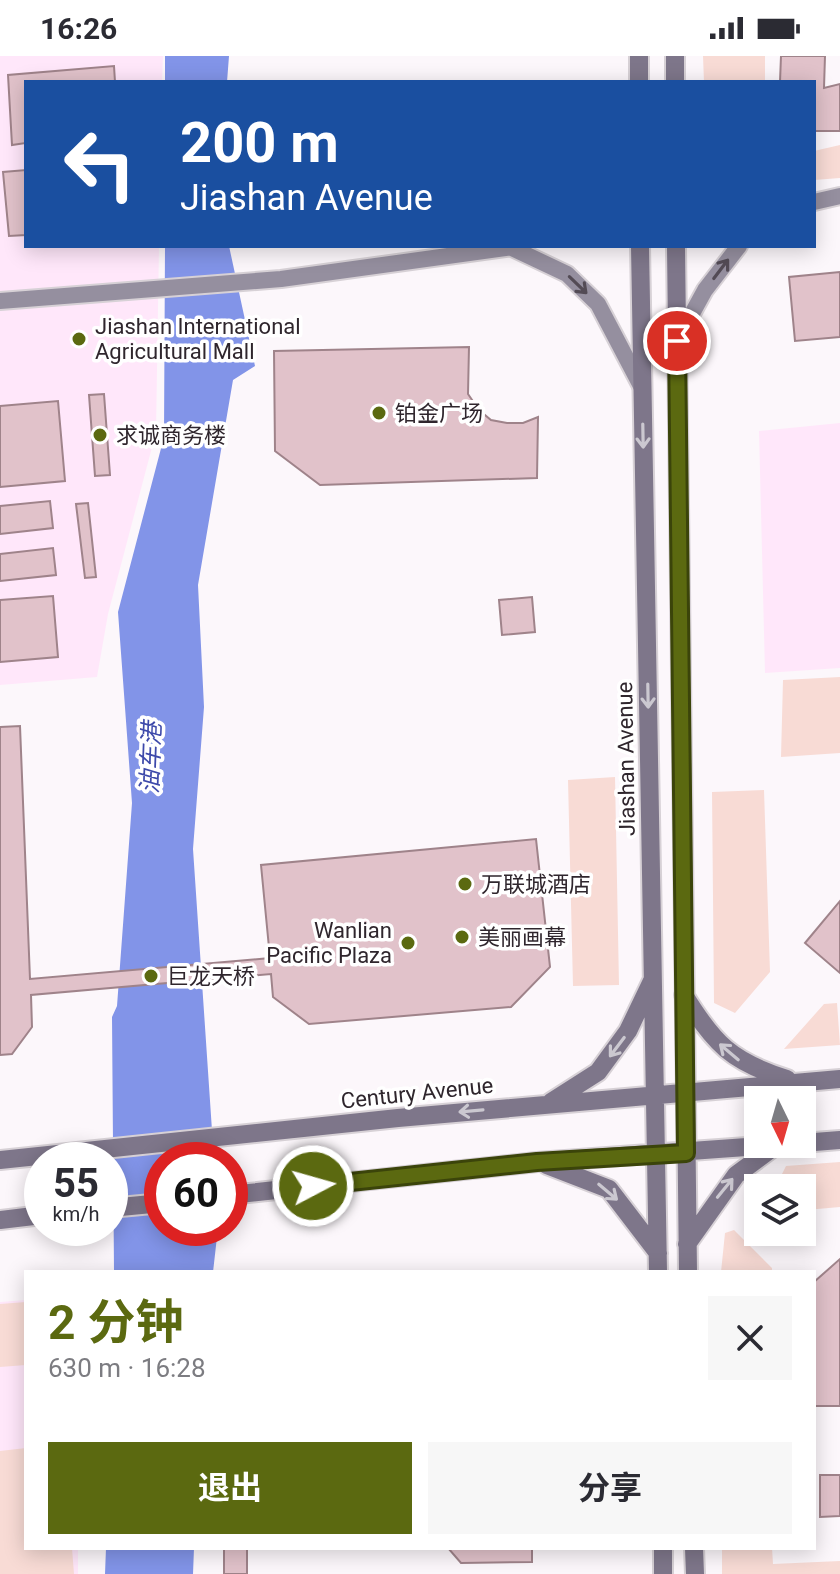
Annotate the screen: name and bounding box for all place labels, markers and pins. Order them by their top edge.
pin [643,307,711,375]
place label: Jiashan International Agricultural Mall [95,314,301,364]
marker: Jiashan International Agricultural Mall [70,330,88,348]
place label: 铂金广场 [395,401,483,426]
marker: 铂金广场 [370,404,388,422]
place label: 求诚商务楼 [116,423,226,448]
marker: 求诚商务楼 [91,426,109,444]
place label: 万联城酒店 [481,872,591,897]
marker: 万联城酒店 [456,875,474,893]
place label: Wanlian Pacific Plaza [266,918,392,968]
place label: 美丽画幕 [478,925,566,950]
marker: 美丽画幕 [453,928,471,946]
marker: Wanlian Pacific Plaza [399,934,417,952]
place label: 巨龙天桥 [167,964,255,989]
marker: 巨龙天桥 [142,967,160,985]

